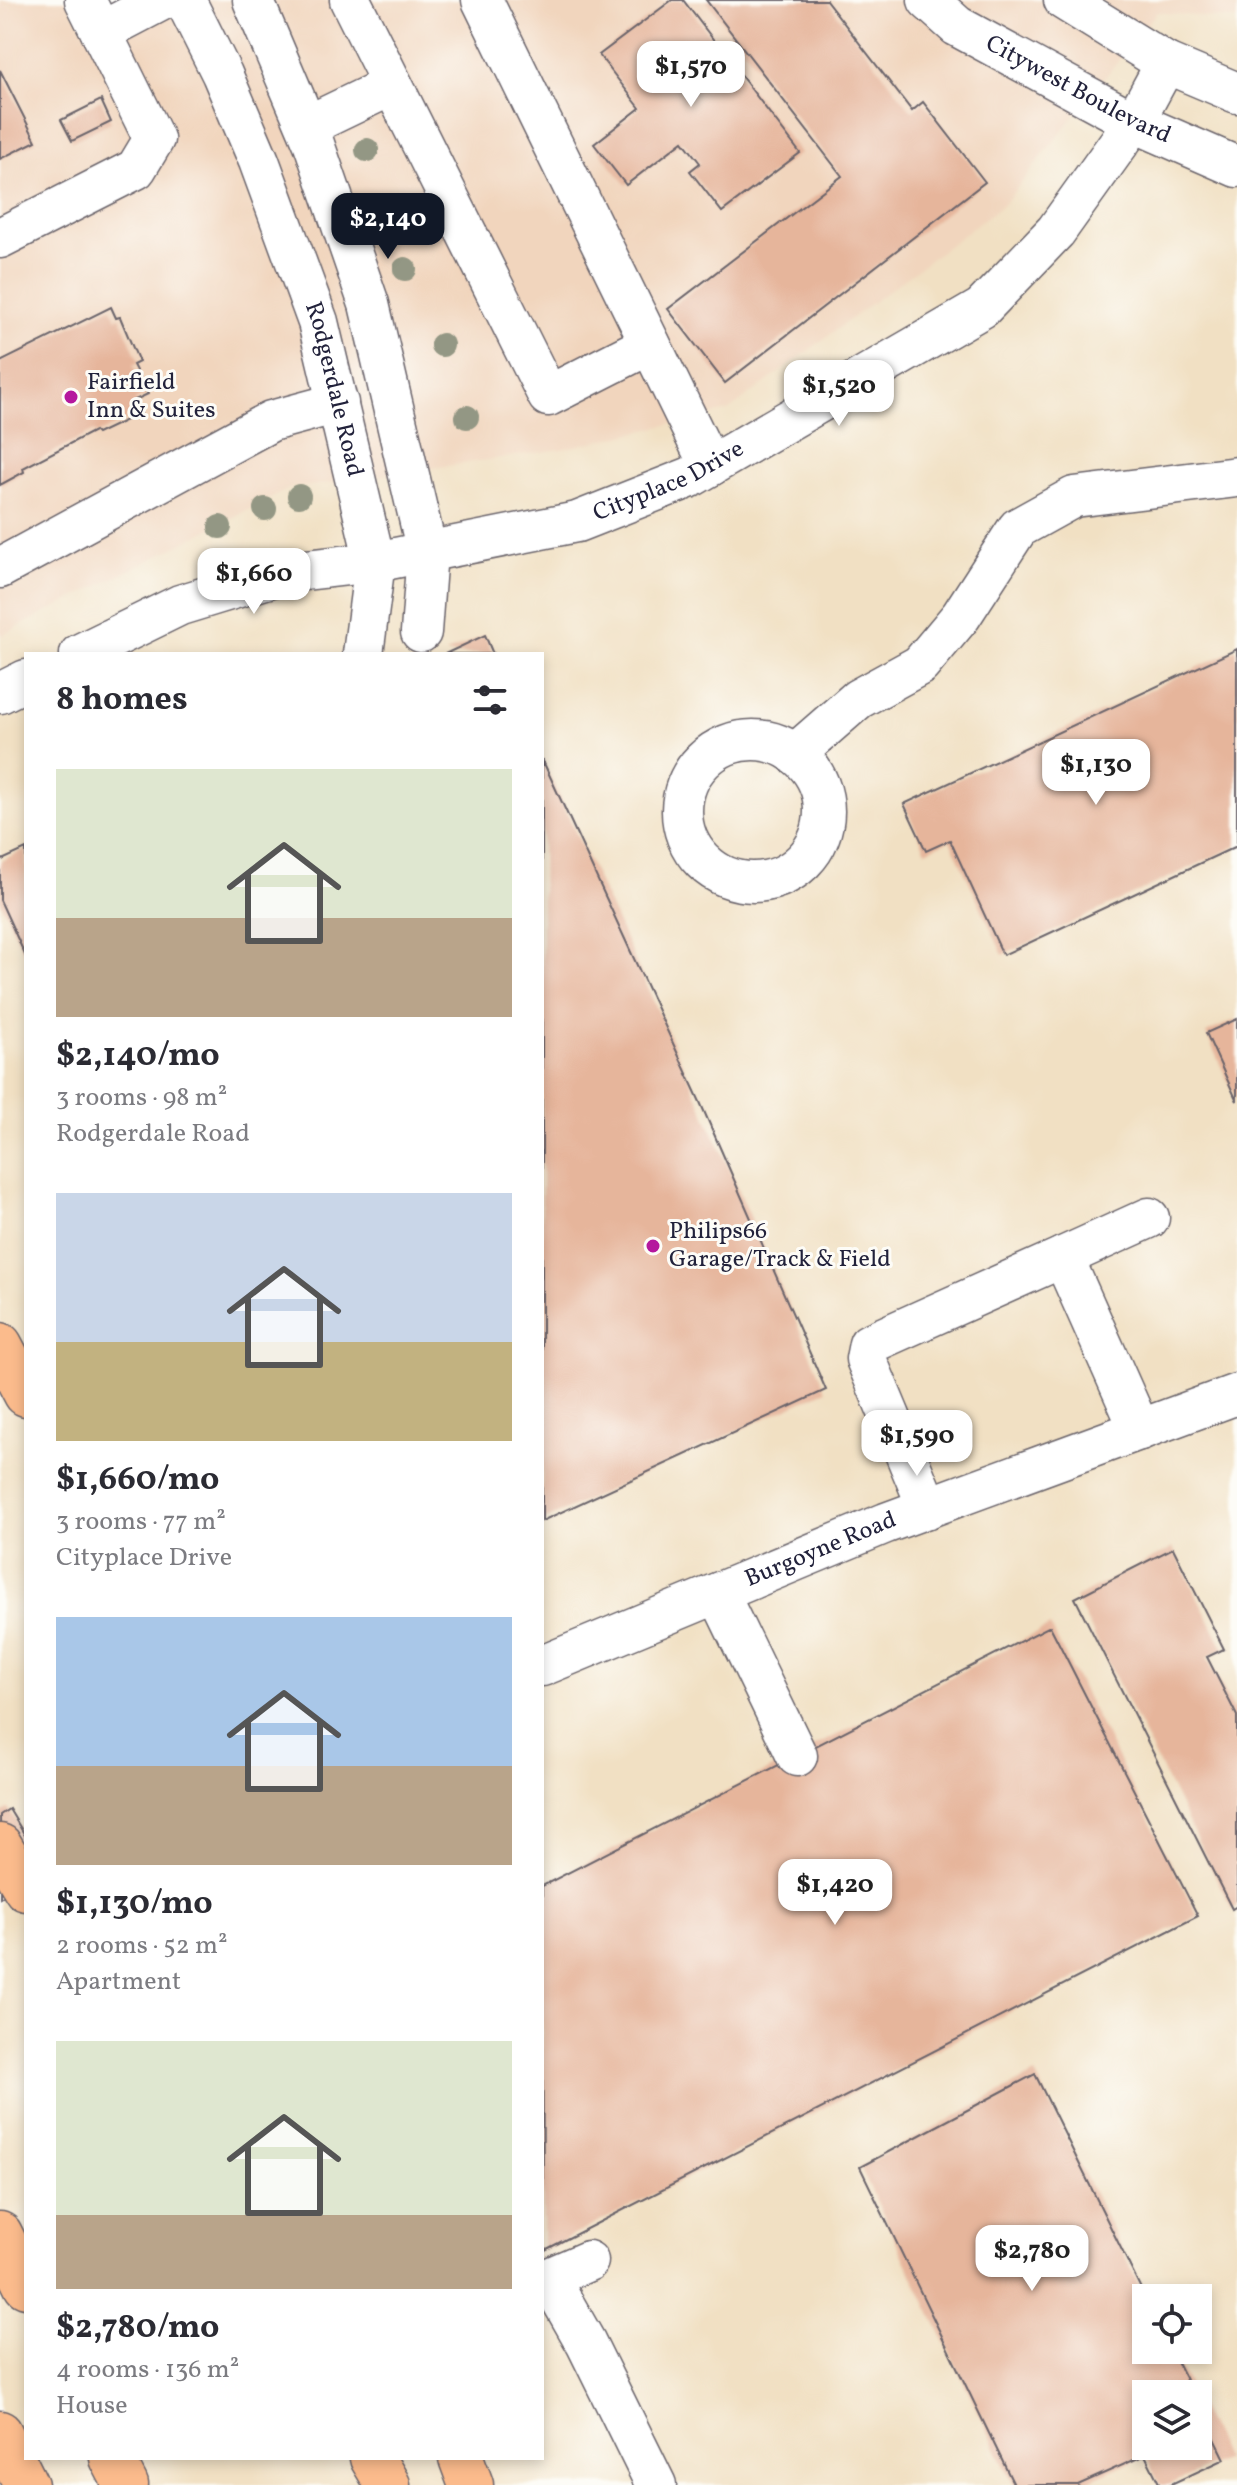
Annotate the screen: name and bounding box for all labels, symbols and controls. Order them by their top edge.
street label: Citywest Boulevard [979,27,1176,153]
pin: $1,570 [626,41,756,109]
text: $1,570 [655,49,727,85]
pin: $2,140 [323,193,453,261]
text: $2,140 [349,201,427,237]
street label: Rodgerdale Road [295,297,371,480]
pin: $1,520 [774,360,904,428]
place label: Fairfield Inn & Suites [87,366,215,428]
text: $1,520 [802,368,876,404]
marker: Fairfield Inn & Suites [62,388,80,406]
street label: Cityplace Drive [588,433,751,531]
pin: $1,660 [189,548,319,616]
text: $1,660 [215,556,293,592]
text: 8 homes [56,677,188,724]
icon: filters [468,678,512,722]
pin: $1,130 [1031,739,1161,807]
text: $1,130 [1060,747,1132,783]
icon: home [212,821,356,965]
text: $2,140/mo [56,1033,220,1080]
text: 3 rooms · 98 m² [56,1080,227,1116]
text: Rodgerdale Road [56,1116,250,1152]
place label: Philips66 Garage/Track & Field [669,1215,891,1277]
marker: Philips66 Garage/Track & Field [644,1237,662,1255]
icon: home [212,1245,356,1389]
pin: $1,590 [852,1410,982,1478]
text: $1,590 [879,1418,955,1454]
text: $1,660/mo [56,1457,220,1504]
text: 3 rooms · 77 m² [56,1504,226,1540]
street label: Burgoyne Road [740,1504,901,1597]
text: Cityplace Drive [56,1540,232,1576]
icon: home [212,1669,356,1813]
pin: $1,420 [770,1859,900,1927]
text: $1,420 [796,1867,874,1903]
text: $1,130/mo [56,1881,213,1928]
text: 2 rooms · 52 m² [56,1928,228,1964]
text: Apartment [56,1964,181,2000]
icon: home [212,2093,356,2237]
pin: $2,780 [967,2225,1097,2293]
text: $2,780 [994,2233,1071,2269]
map controls [1132,2284,1212,2460]
button: locate [1132,2284,1212,2364]
text: $2,780/mo [56,2305,219,2352]
text: 4 rooms · 136 m² [56,2352,239,2388]
button: layers [1132,2380,1212,2460]
text: House [56,2388,128,2424]

